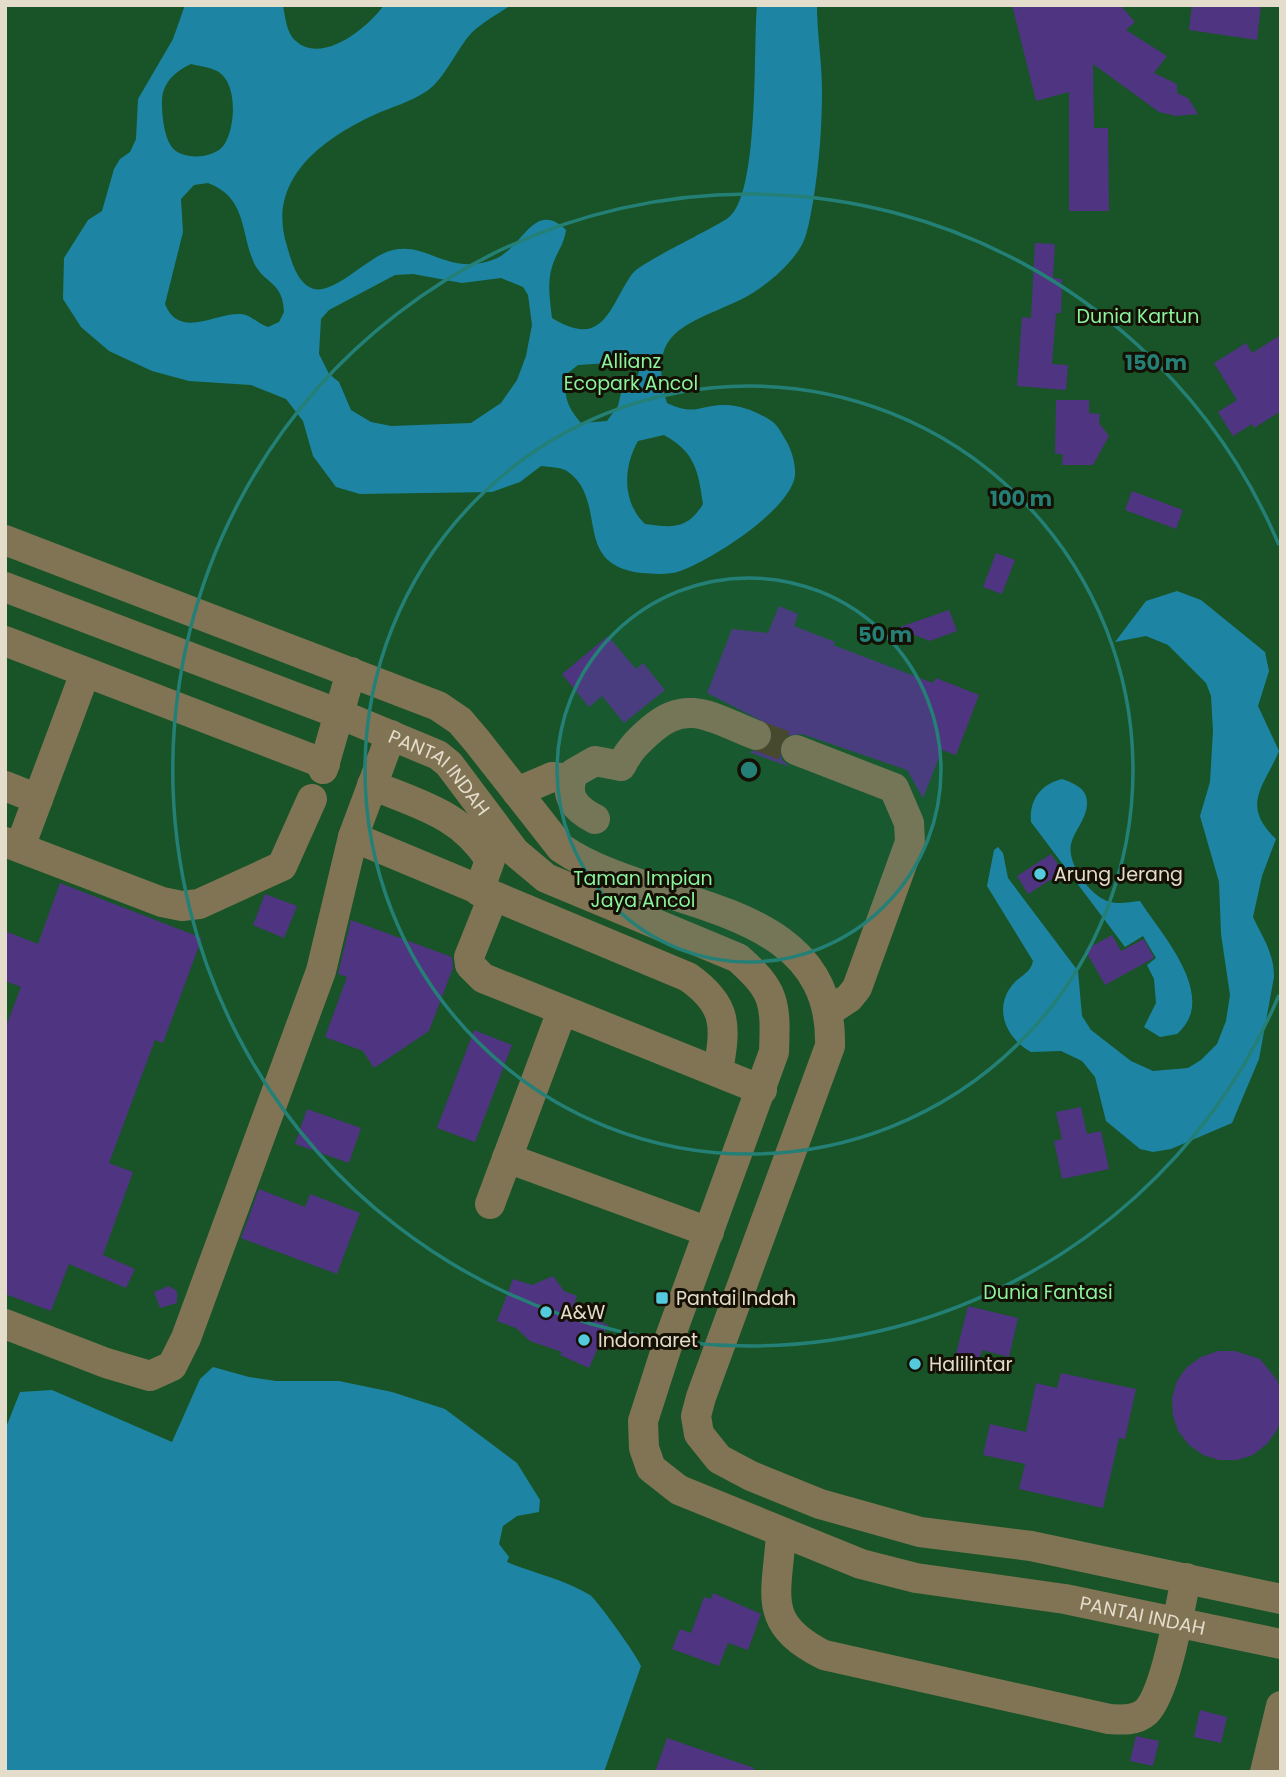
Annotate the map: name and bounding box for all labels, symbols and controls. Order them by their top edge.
park label: Dunia Kartun [1077,303,1199,330]
park label: Allianz Ecopark Ancol [564,348,698,397]
text: 150 m [1125,348,1187,377]
text: 100 m [990,484,1052,513]
text: 50 m [858,620,912,649]
street label: PANTAI INDAH [385,722,496,821]
centre of rings [737,758,761,782]
place label: Arung Jerang [1054,861,1183,888]
park label: Taman Impian Jaya Ancol [573,865,713,914]
marker: Arung Jerang [1032,866,1048,882]
park label: Dunia Fantasi [983,1279,1113,1306]
place label: Pantai Indah [676,1285,796,1312]
marker: Pantai Indah [654,1290,670,1306]
place label: A&W [560,1299,606,1326]
marker: A&W [538,1304,554,1320]
place label: Indomaret [598,1327,698,1354]
marker: Indomaret [576,1332,592,1348]
place label: Halilintar [929,1351,1013,1378]
marker: Halilintar [907,1356,923,1372]
street label: PANTAI INDAH [1077,1589,1208,1641]

